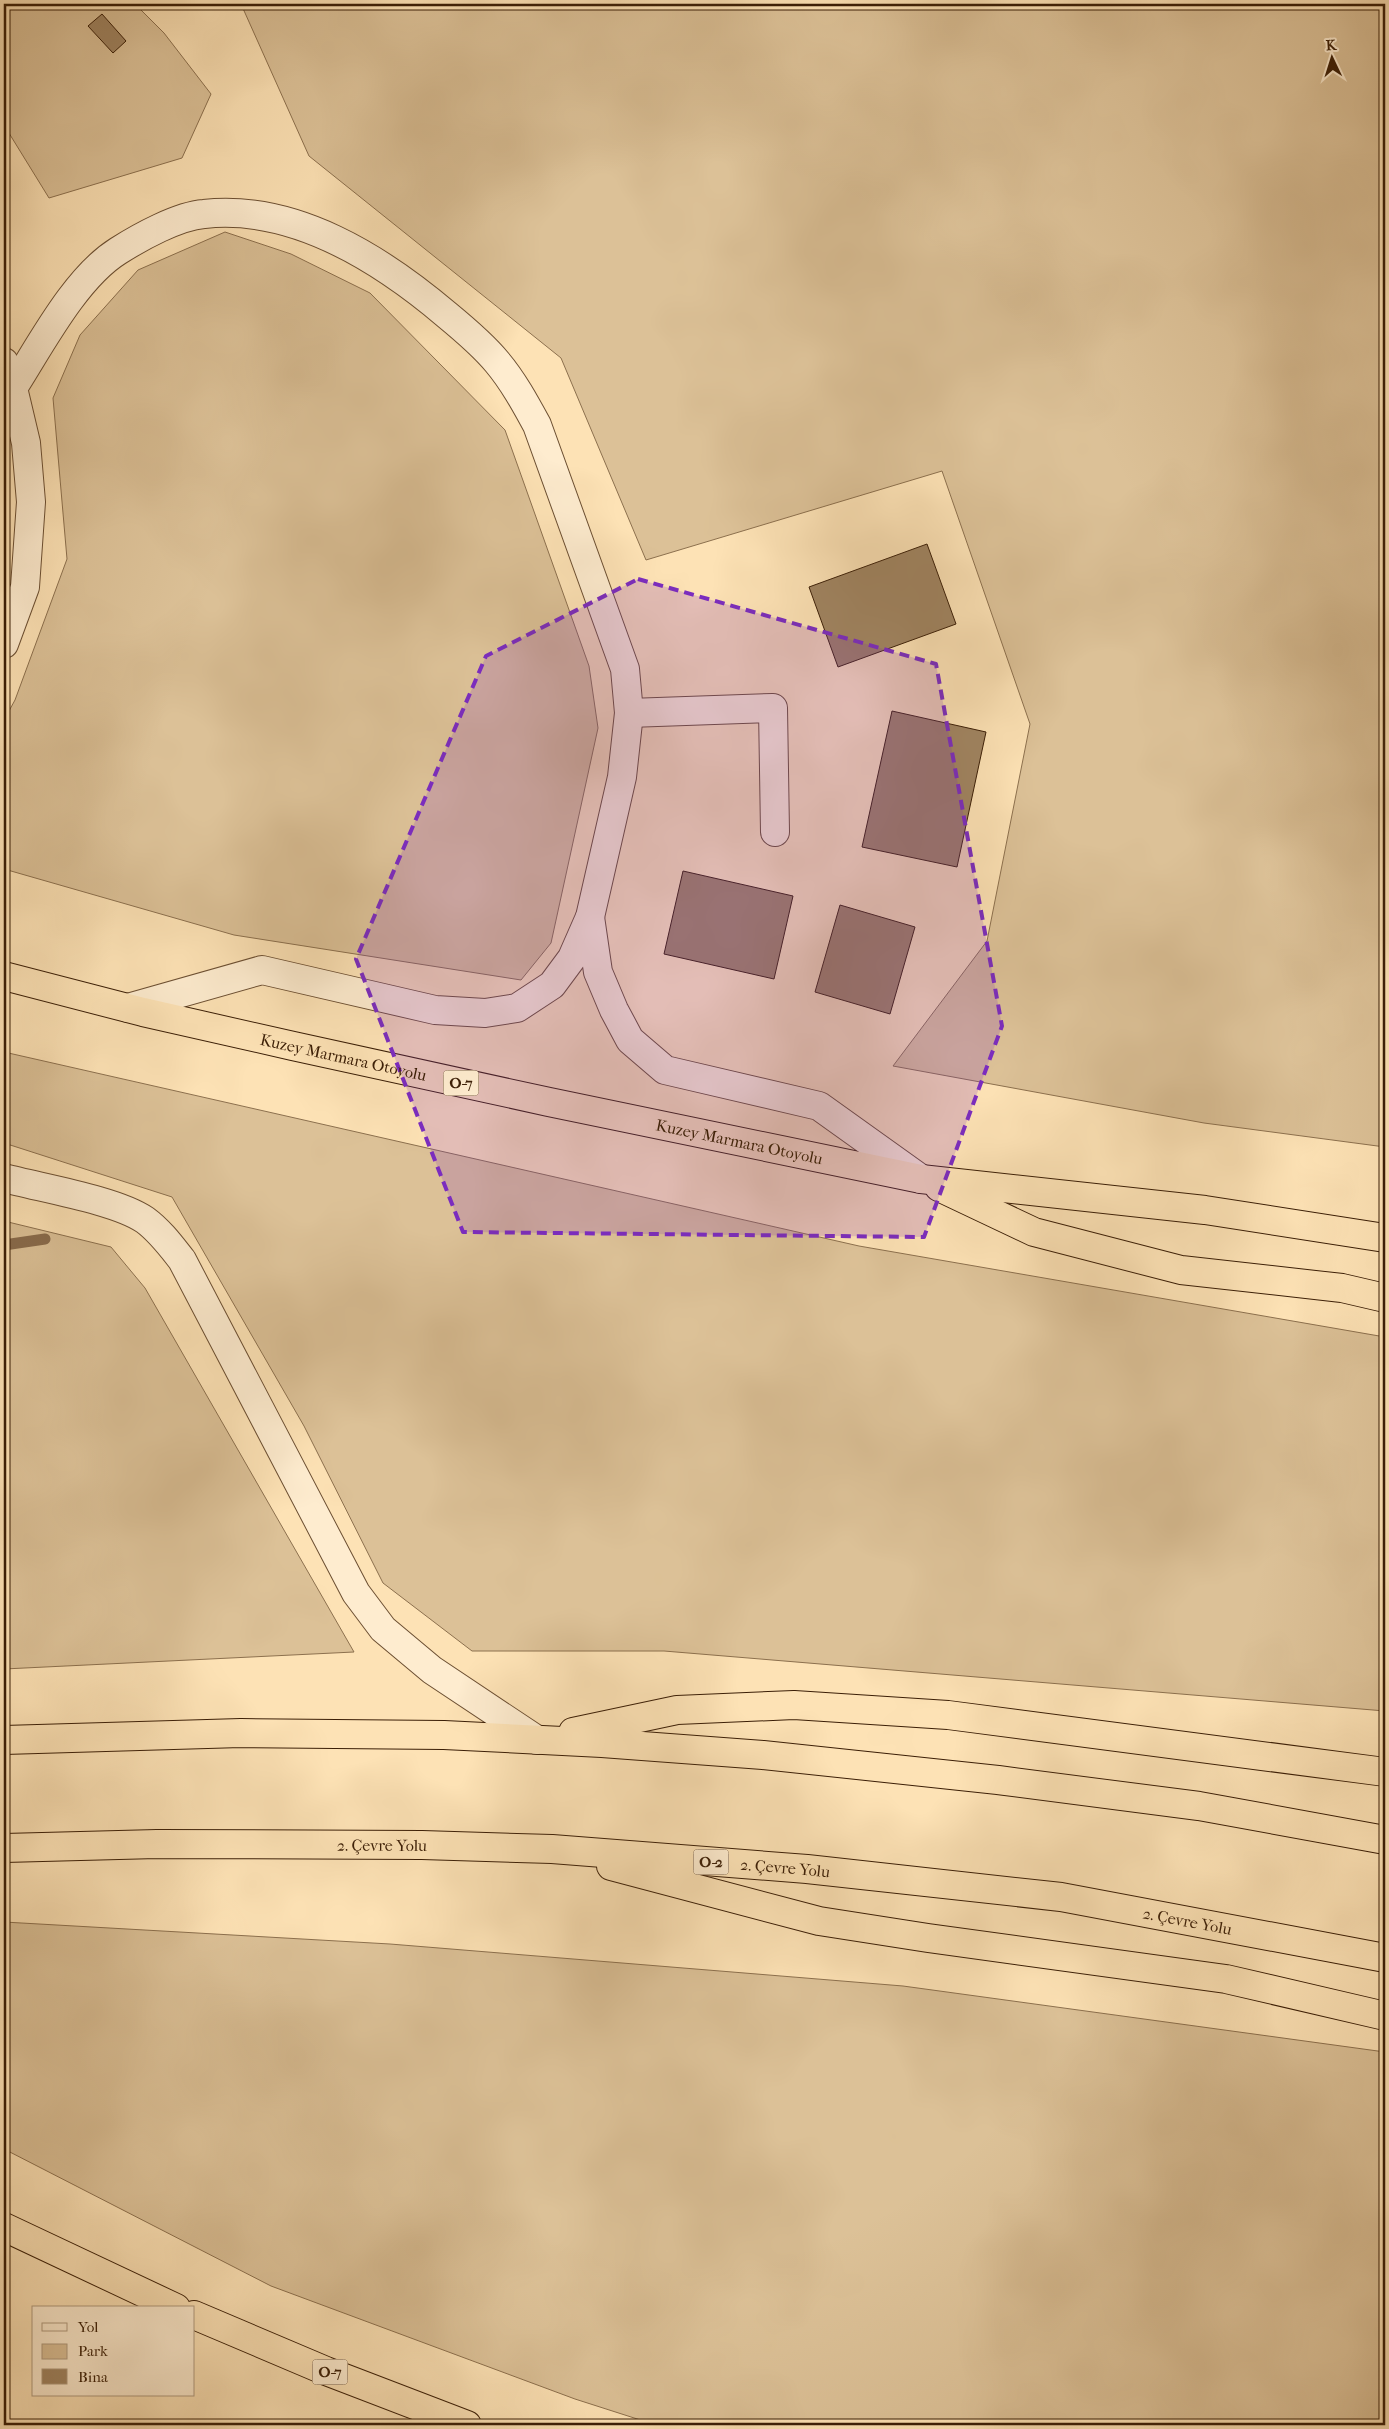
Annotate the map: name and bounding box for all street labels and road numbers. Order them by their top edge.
street label: Kuzey Marmara Otoyolu [258,1029,428,1084]
road number: O-7 [444,1070,478,1096]
street label: Kuzey Marmara Otoyolu [654,1115,825,1168]
street label: 2. Çevre Yolu [337,1835,427,1855]
road number: O-2 [694,1850,728,1874]
street label: 2. Çevre Yolu [739,1854,831,1881]
street label: 2. Çevre Yolu [1141,1903,1233,1938]
road number: O-7 [312,2360,348,2384]

